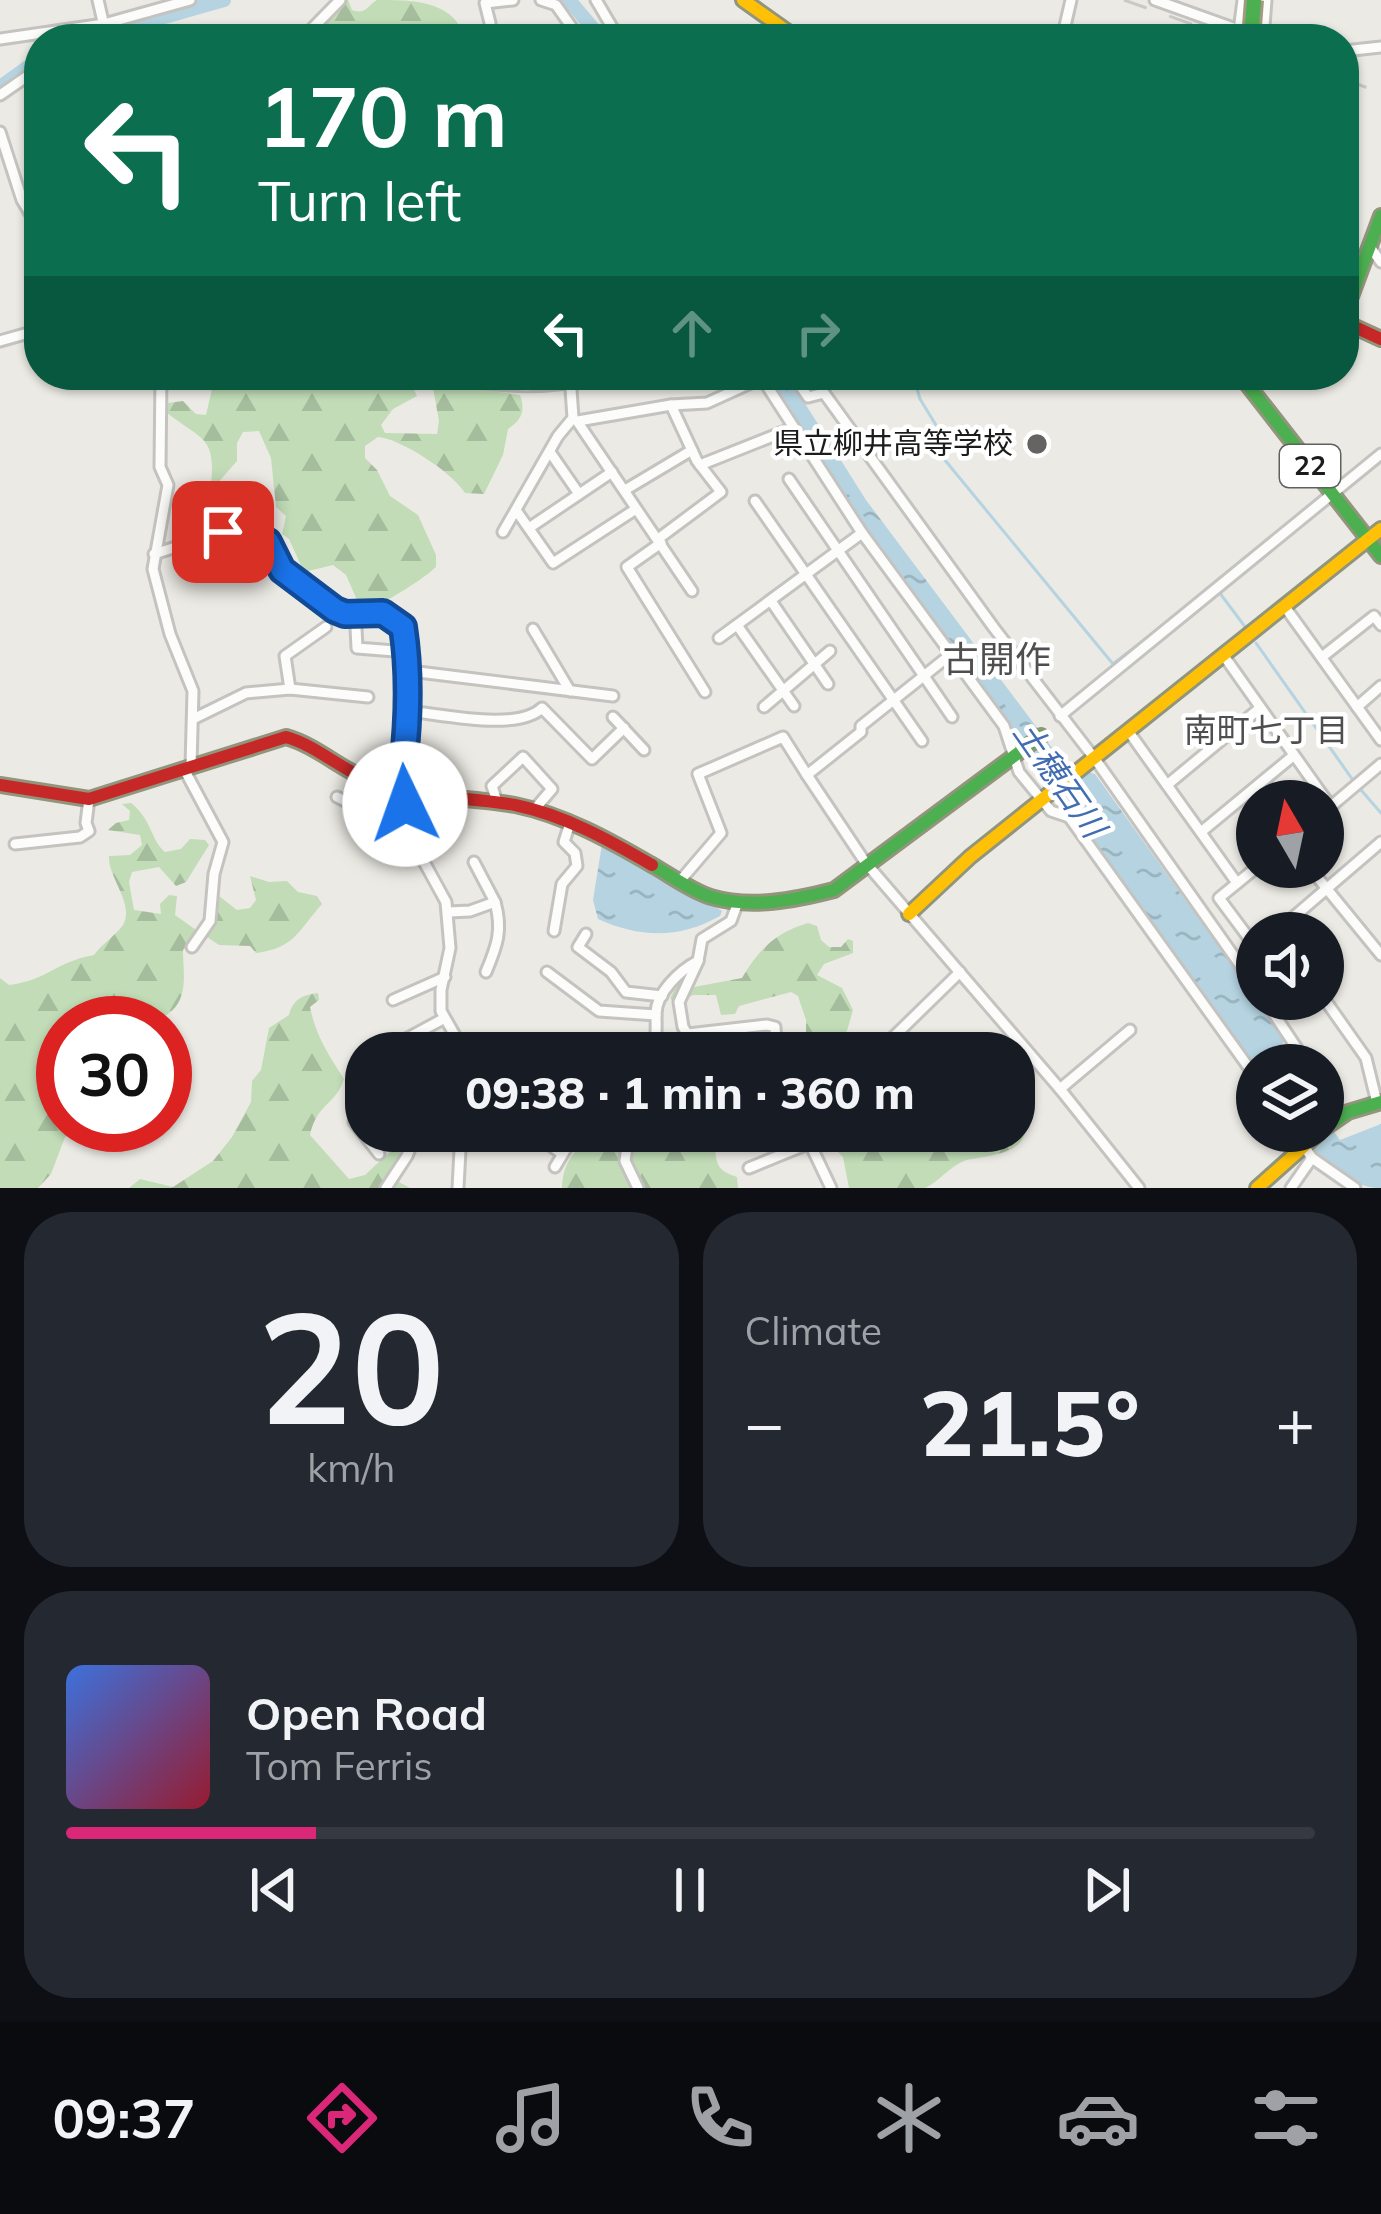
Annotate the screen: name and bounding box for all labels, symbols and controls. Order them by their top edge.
text: 170 m [258,63,508,168]
icon: left [60,72,216,228]
text: Turn left [258,167,461,235]
icon: left [533,300,599,366]
icon: ahead [659,300,725,366]
icon: right [785,300,851,366]
place label: 県立柳井高等学校 [773,424,1013,462]
marker: 県立柳井高等学校 [1024,431,1050,457]
road number: 22 [1280,445,1340,487]
pin [172,481,274,583]
icon: arrive [190,499,256,565]
district label: 古開作 [943,636,1051,681]
district label: 南町七丁目 [1184,709,1349,750]
water label: 土穂石川 [1006,713,1117,847]
position arrow [342,741,468,867]
north arrow [1236,780,1344,888]
map controls [1236,780,1344,1152]
button: sound [1236,912,1344,1020]
speed limit sign: 30 [36,996,192,1152]
button: layers [1236,1044,1344,1152]
text: 09:38 · 1 min · 360 m [465,1064,915,1120]
text: 20 [258,1267,445,1463]
text: Climate [745,1306,882,1355]
text: 21.5° [920,1366,1140,1479]
text: − [745,1381,784,1464]
text: + [1275,1381,1315,1464]
text: km/h [307,1443,395,1492]
text: Open Road [246,1685,487,1741]
text: Tom Ferris [246,1741,433,1790]
icon: previous [241,1857,307,1923]
icon: pause [657,1857,723,1923]
icon: next [1074,1857,1140,1923]
icon: directions [300,2076,384,2160]
icon: music [489,2076,573,2160]
icon: phone [678,2076,762,2160]
icon: climate [867,2076,951,2160]
icon: car [1056,2076,1140,2160]
icon: filters [1244,2076,1328,2160]
text: 09:37 [52,2084,195,2152]

